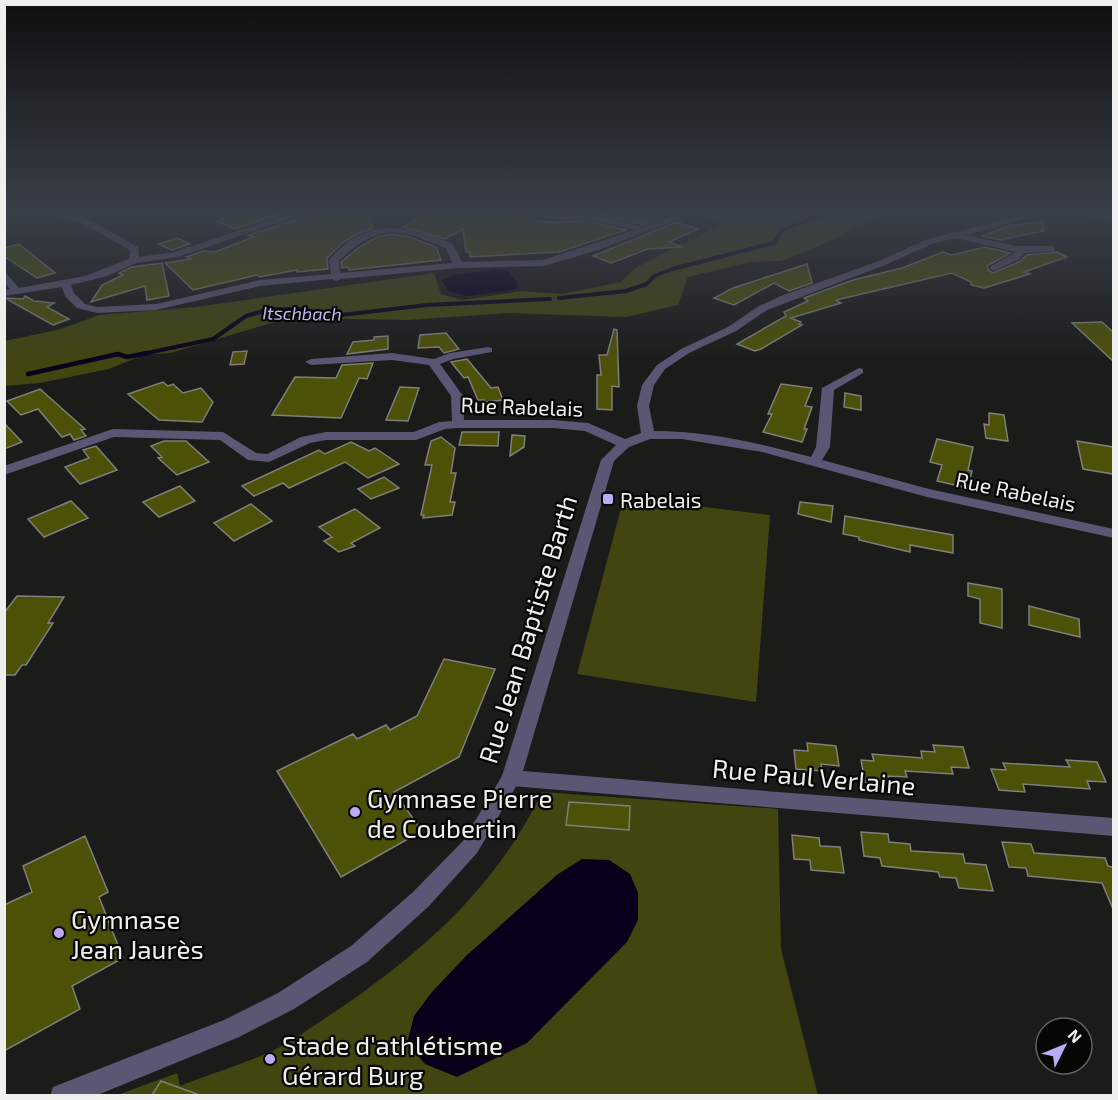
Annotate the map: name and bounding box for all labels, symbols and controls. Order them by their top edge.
water label: Itschbach [262,301,342,325]
street label: Rue Rabelais [460,391,584,421]
street label: Rue Rabelais [954,466,1078,516]
place label: Rabelais [620,487,701,512]
street label: Rue Jean Baptiste Barth [471,491,583,767]
marker: Rabelais [601,492,615,506]
street label: Rue Paul Verlaine [711,752,917,800]
place label: Gymnase Pierre de Coubertin [367,782,552,843]
marker: Gymnase Pierre de Coubertin [348,805,362,819]
place label: Gymnase Jean Jaurès [71,903,204,964]
marker: Gymnase Jean Jaurès [52,926,66,940]
north arrow [1034,1016,1094,1076]
text: N [1064,1025,1086,1046]
place label: Stade d'athlétisme Gérard Burg [282,1029,503,1090]
marker: Stade d'athlétisme Gérard Burg [263,1052,277,1066]

